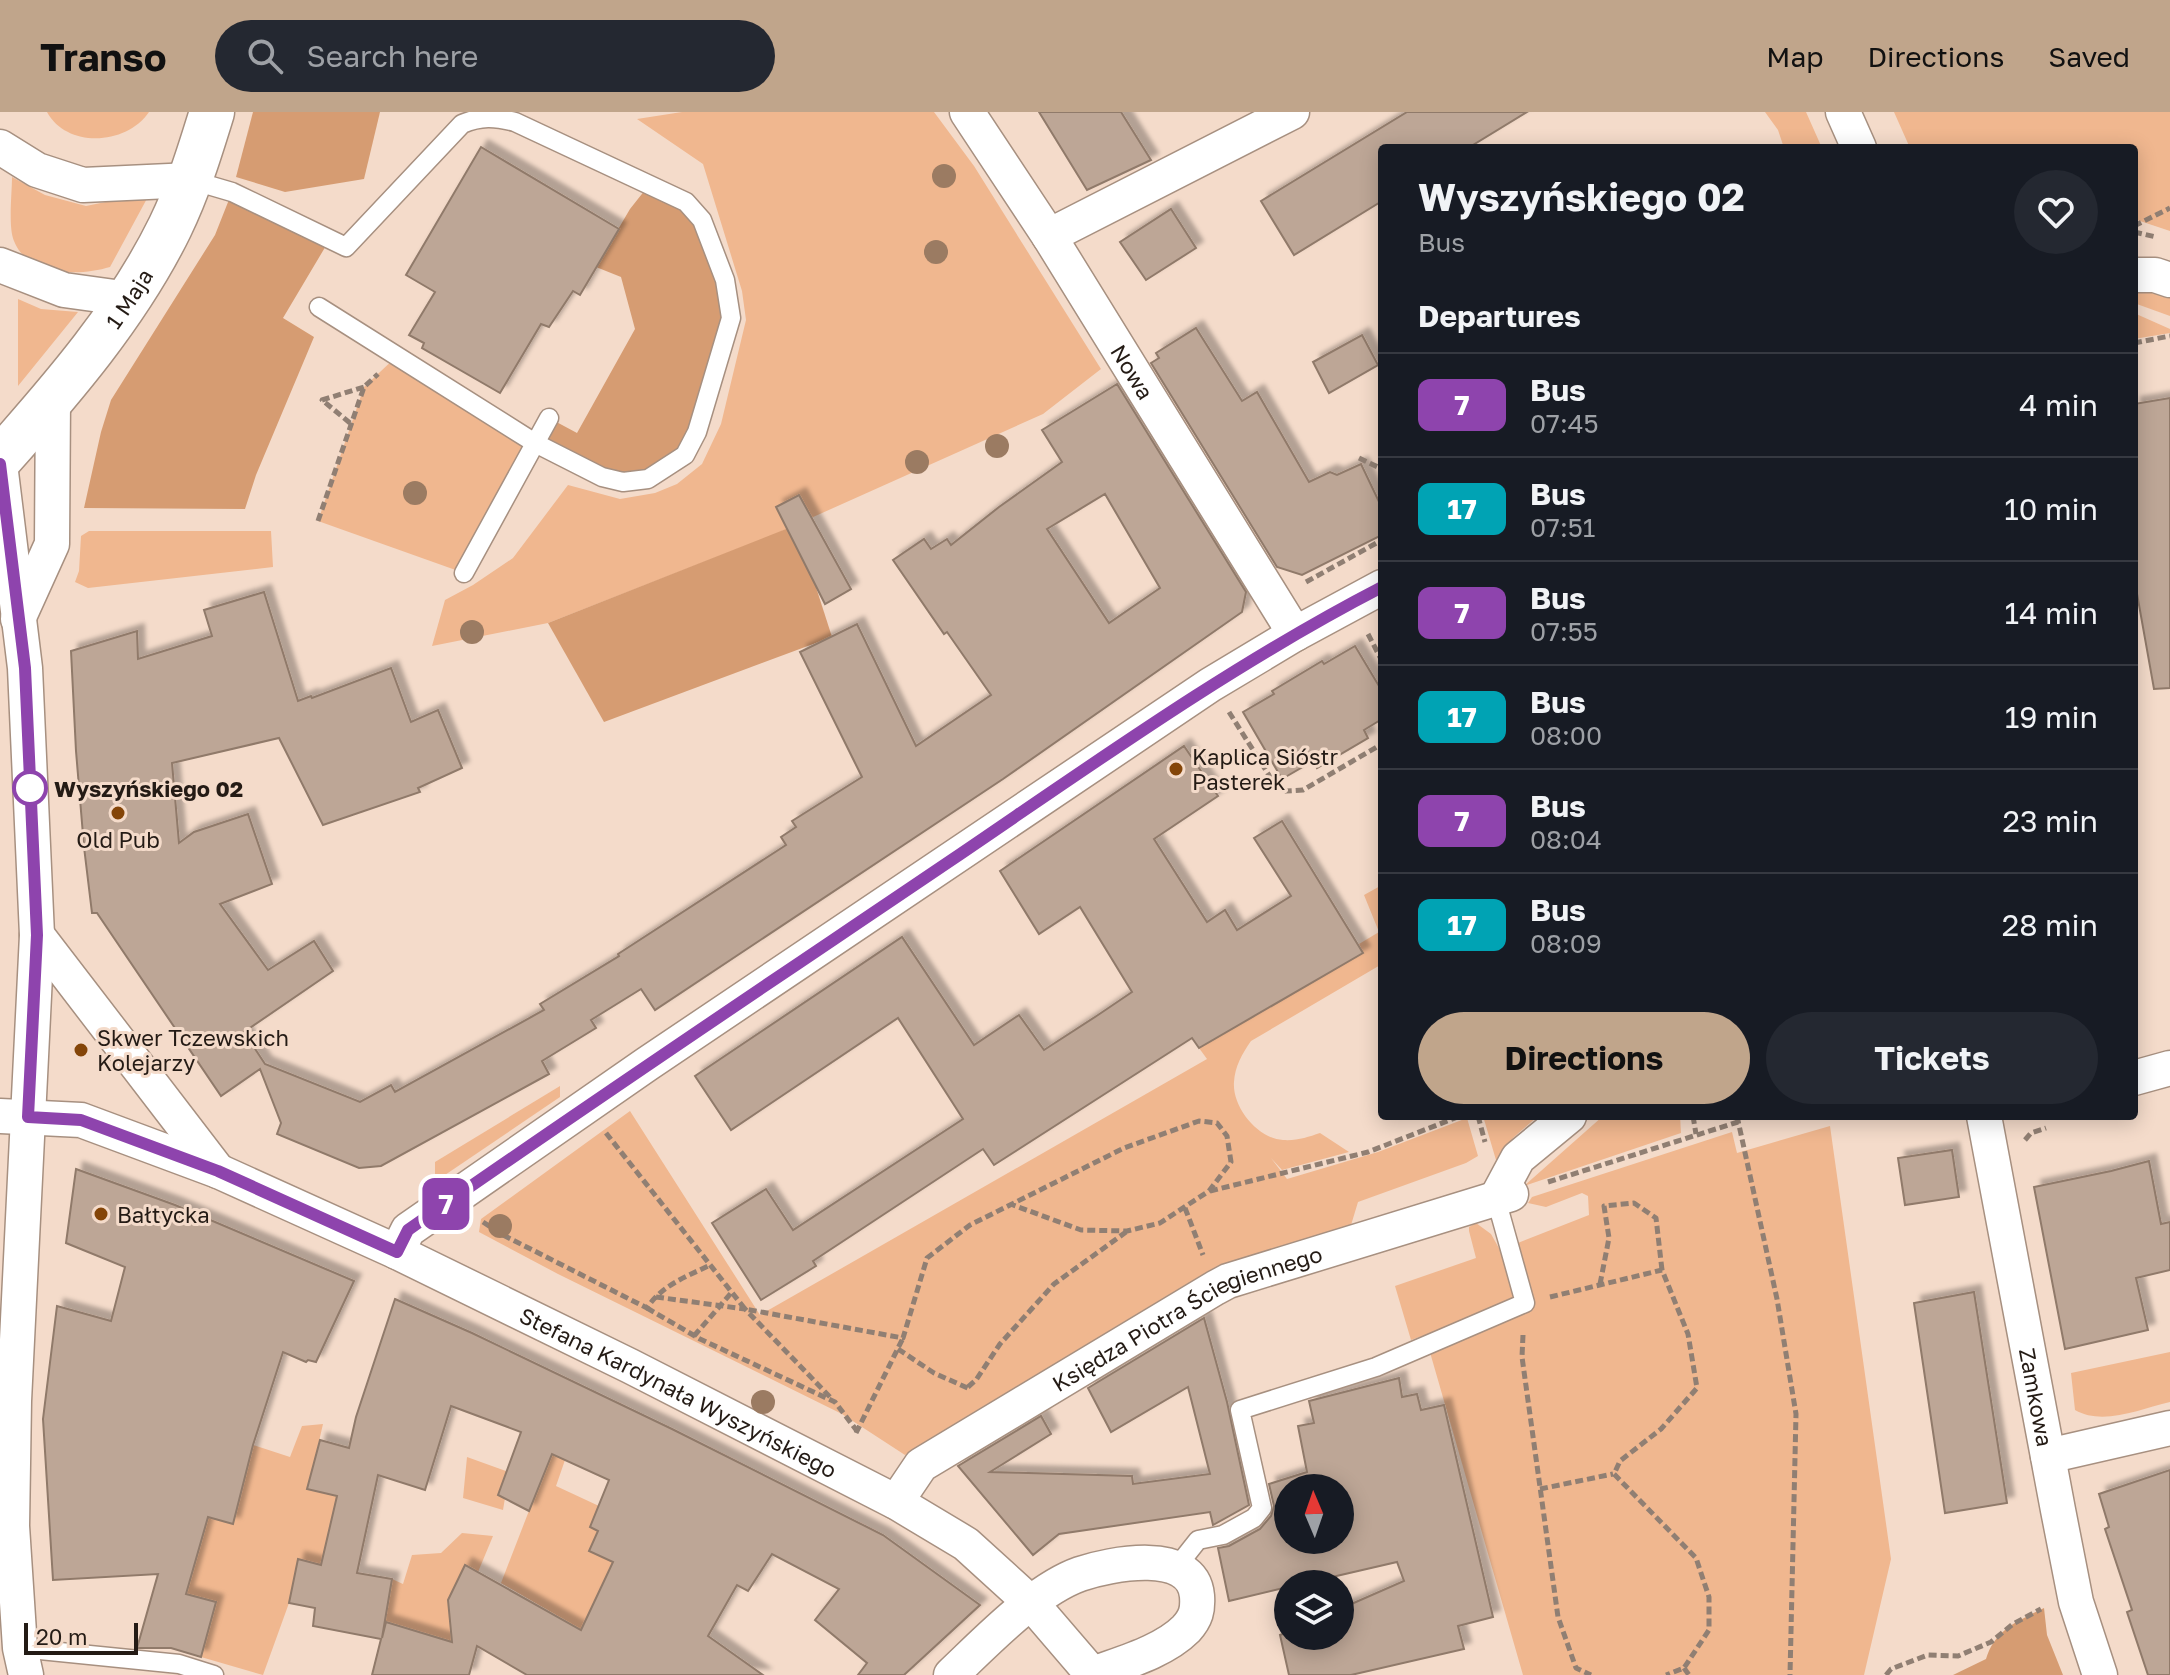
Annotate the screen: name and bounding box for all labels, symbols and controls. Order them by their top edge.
search box [215,20,775,92]
text: Transo [40,34,167,79]
icon: search [243,34,287,78]
text: Search here [307,38,478,74]
text: Map [1766,40,1823,73]
text: Directions [1867,40,2004,73]
text: Saved [2048,40,2130,73]
button: heart [2014,170,2098,254]
text: Wyszyńskiego 02 [1418,174,1745,219]
text: Bus [1418,227,1465,258]
street label: 1 Maja [99,264,158,333]
text: Departures [1418,298,1581,334]
street label: Nowa [1106,339,1160,404]
text: Bus [1530,372,1586,408]
text: 4 min [2019,387,2098,423]
text: 7 [1454,388,1470,421]
text: 07:45 [1530,408,1599,439]
text: Bus [1530,476,1586,512]
text: 10 min [2004,491,2098,527]
text: 17 [1447,492,1477,525]
text: 07:51 [1530,512,1595,543]
text: Bus [1530,580,1586,616]
text: 14 min [2005,595,2098,631]
text: 7 [1454,596,1470,629]
text: 07:55 [1530,616,1598,647]
text: Bus [1530,684,1586,720]
text: 19 min [2005,699,2098,735]
text: 17 [1447,700,1477,733]
text: 08:00 [1530,720,1602,751]
place label: Kaplica Sióstr Pasterek [1192,743,1338,795]
marker: Kaplica Sióstr Pasterek [1167,760,1185,778]
marker: Wyszyńskiego 02 [13,771,47,805]
place label: Wyszyńskiego 02 [54,775,243,802]
text: Bus [1530,788,1586,824]
text: 23 min [2003,803,2098,839]
marker: Old Pub [109,804,127,822]
text: 7 [1454,804,1470,837]
text: 08:04 [1530,824,1602,855]
place label: Old Pub [76,826,160,853]
text: Bus [1530,892,1586,928]
text: 28 min [2002,907,2098,943]
text: 17 [1447,908,1477,941]
text: 08:09 [1530,928,1602,959]
button: Directions [1418,1012,1750,1104]
button: Tickets [1766,1012,2098,1104]
place label: Skwer Tczewskich Kolejarzy [97,1024,289,1076]
marker: Skwer Tczewskich Kolejarzy [72,1041,90,1059]
line badge: 7 [420,1178,472,1230]
text: 7 [438,1187,454,1220]
place label: Bałtycka [117,1201,210,1228]
marker: Bałtycka [92,1205,110,1223]
street label: Księdza Piotra Ściegiennego [1047,1239,1325,1397]
street label: Stefana Kardynała Wyszyńskiego [515,1301,841,1483]
street label: Zamkowa [2014,1345,2059,1449]
north arrow [1274,1474,1354,1554]
map controls [1274,1474,1354,1650]
button: layers [1274,1570,1354,1650]
scale bar [24,1619,138,1655]
text: 20 m [36,1623,87,1650]

